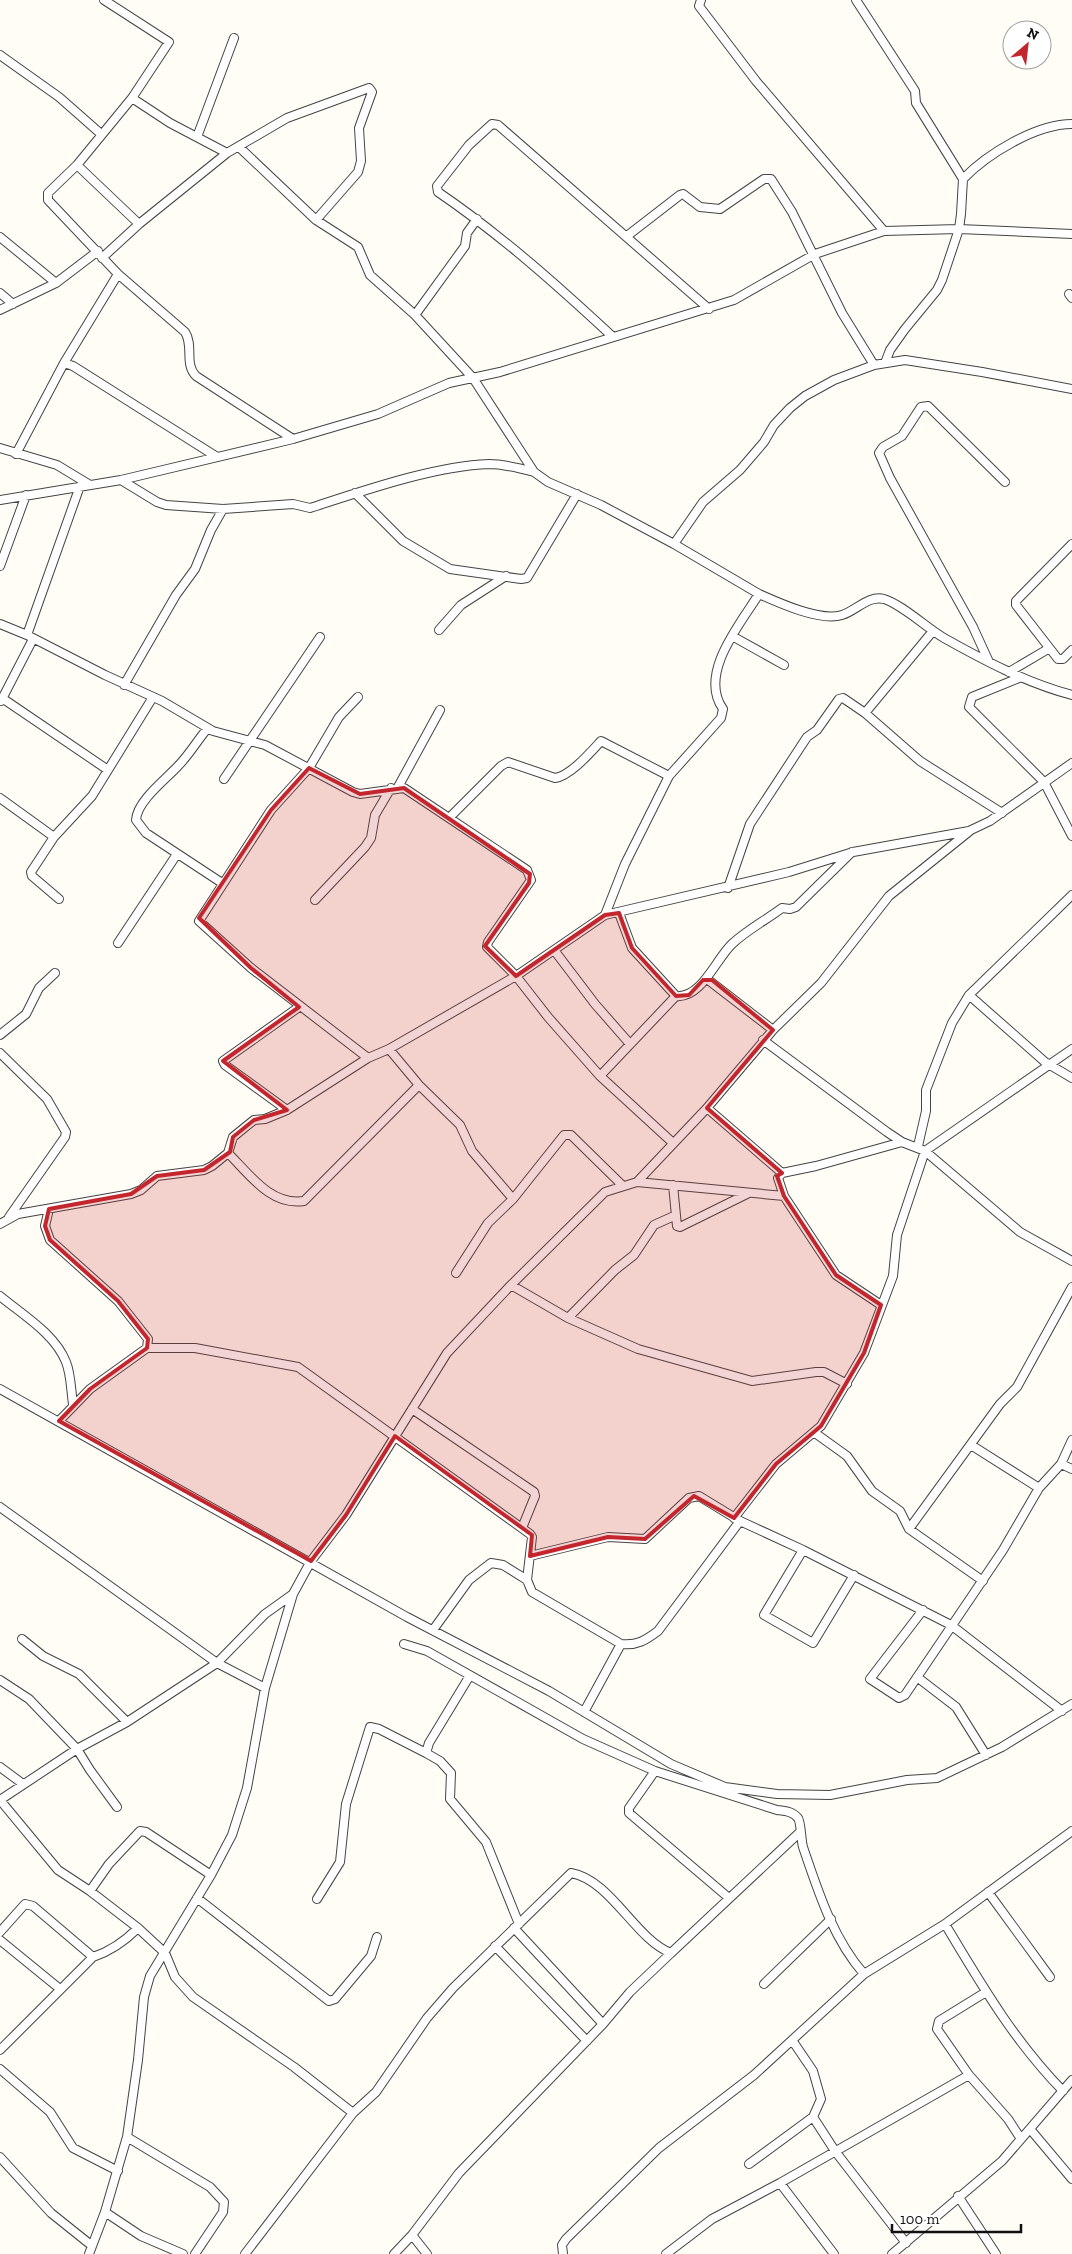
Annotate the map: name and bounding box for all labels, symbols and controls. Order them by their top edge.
north arrow [1002,20,1052,70]
text: N [1024,24,1042,44]
scale bar [892,2202,1021,2234]
text: 100 m [900,2210,939,2228]

